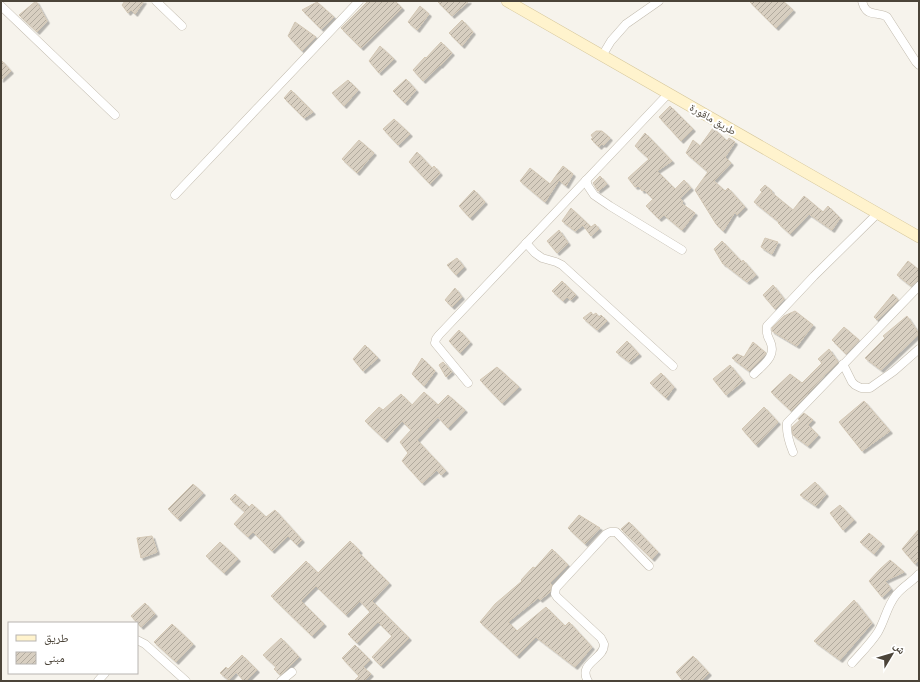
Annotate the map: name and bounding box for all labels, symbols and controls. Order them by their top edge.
street label: طريق ماقورة [687,101,738,138]
legend [8,622,138,674]
text: طريق [44,631,69,645]
north arrow [872,634,912,674]
text: ش [890,640,908,658]
text: مبنى [44,651,65,665]

